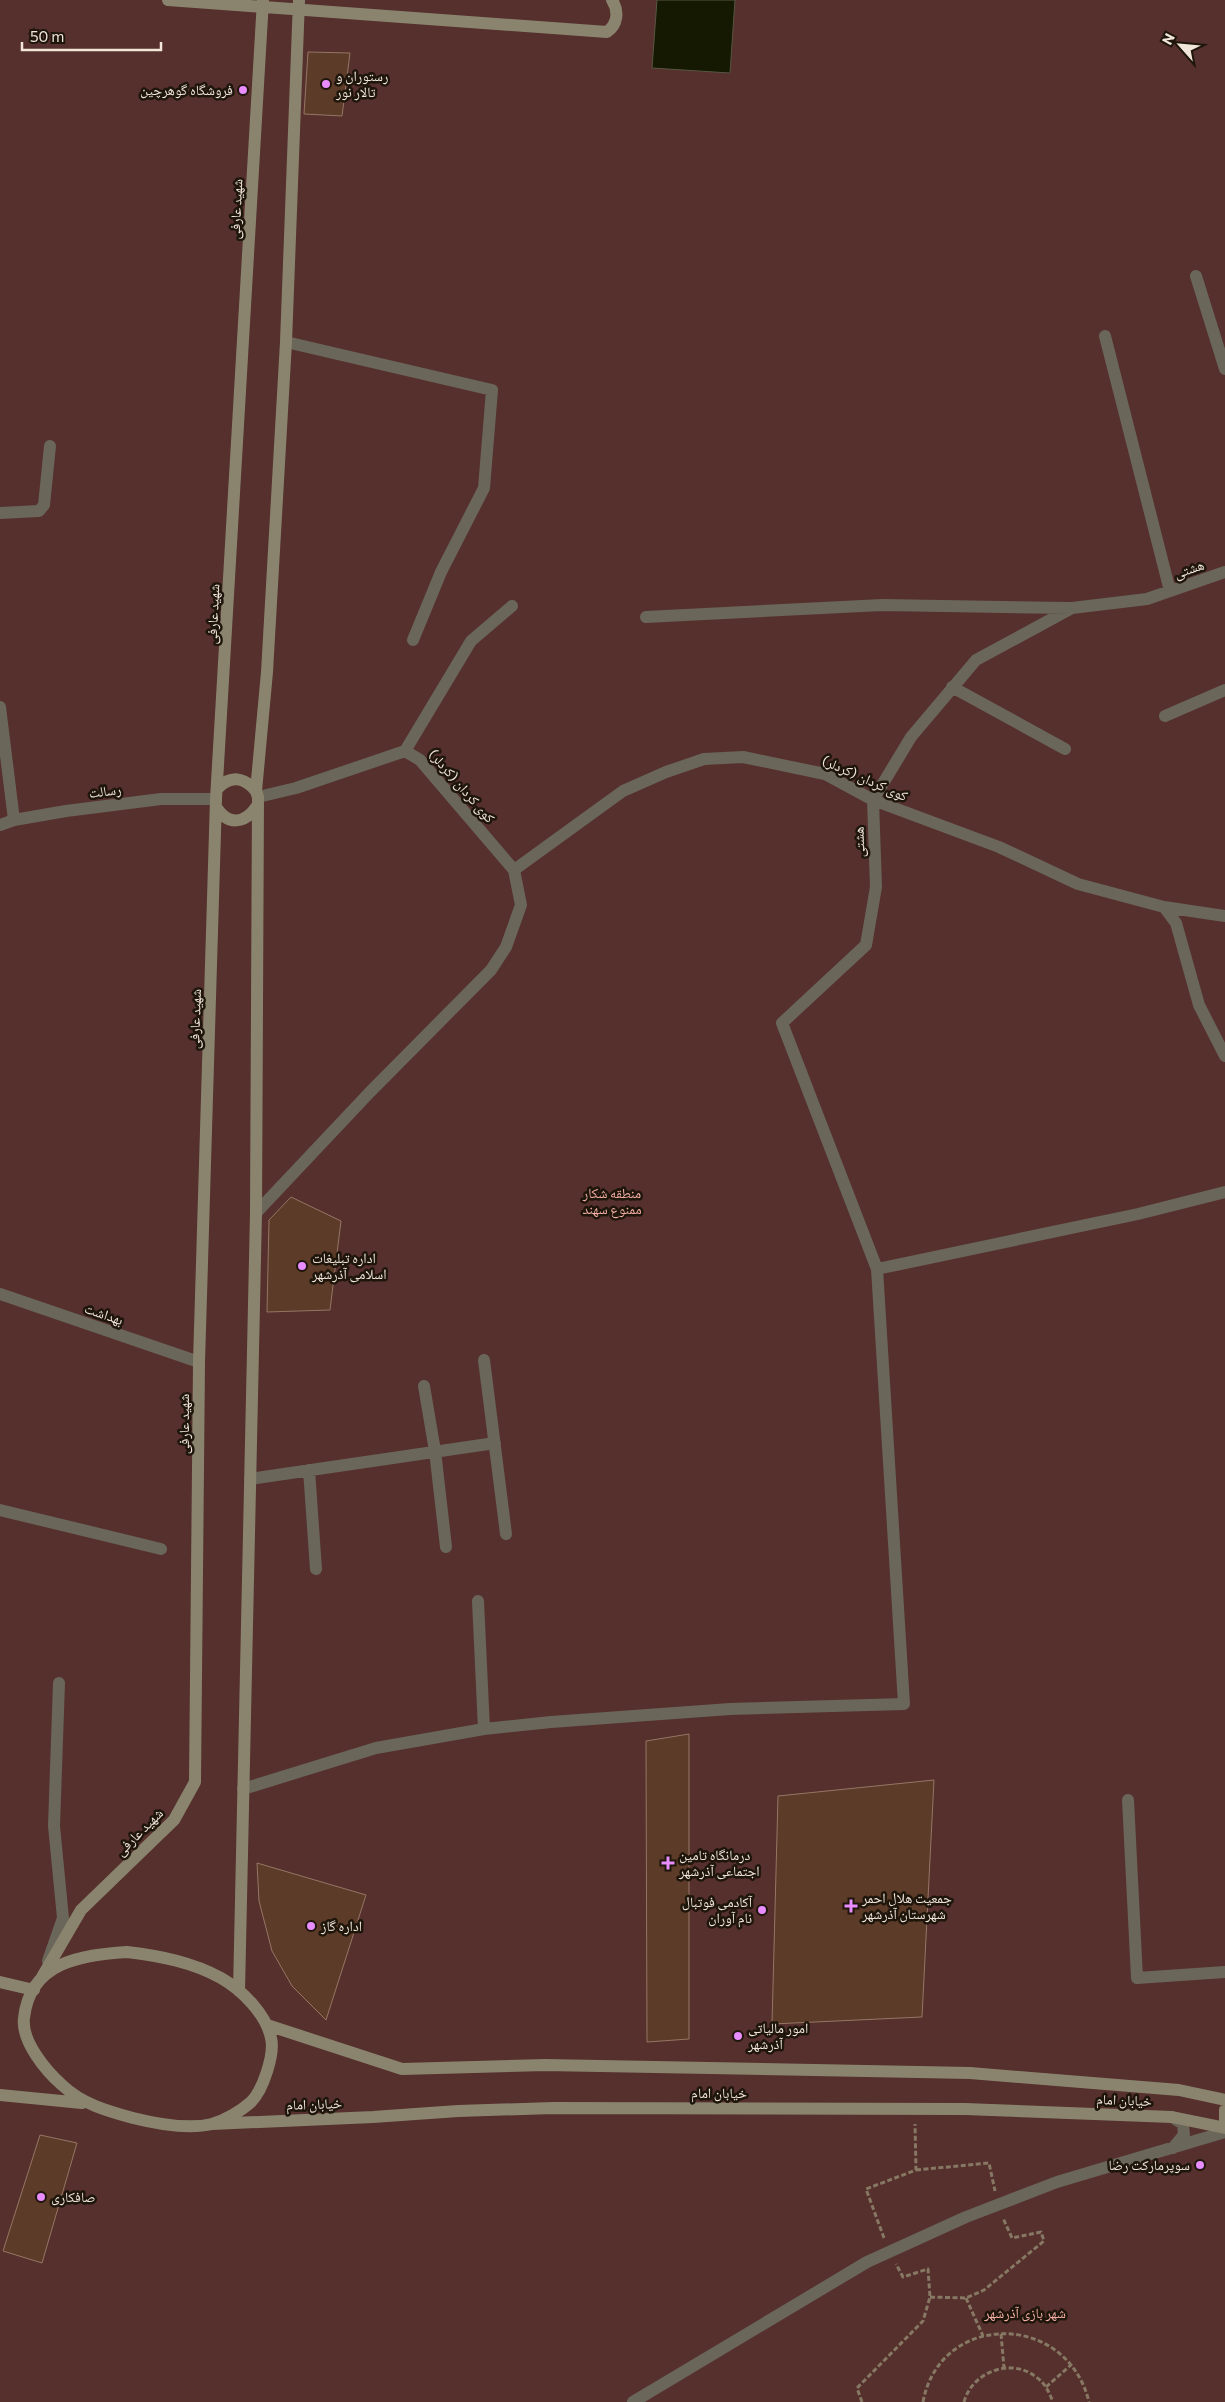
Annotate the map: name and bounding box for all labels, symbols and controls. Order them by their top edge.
scale bar [22,20,161,52]
north arrow [1155,20,1205,70]
text: 50 m [30,27,64,45]
text: N [1158,30,1178,47]
place label: رستوران و تالار نور [335,67,388,101]
marker: رستوران و تالار نور [320,78,332,90]
place label: فروشگاه گوهرچین [140,81,233,99]
marker: فروشگاه گوهرچین [237,84,249,96]
street label: شهید عارفی [225,178,247,240]
street label: هشتی [1171,555,1207,583]
street label: شهید عارفی [202,583,224,645]
street label: کوی کردان (کردلر) [425,745,499,827]
street label: کوی کردان (کردلر) [819,751,911,805]
street label: رسالت [88,780,122,802]
street label: هشتی [849,826,869,858]
street label: شهید عارفی [185,988,205,1050]
park label: منطقه شکار ممنوع سهند [582,1184,642,1219]
place label: اداره تبلیغات اسلامی آذرشهر [311,1249,387,1283]
marker: اداره تبلیغات اسلامی آذرشهر [296,1260,308,1272]
street label: بهداشت [82,1299,126,1329]
street label: شهید عارفی [175,1394,193,1454]
street label: شهید عارفی [111,1804,167,1860]
place label: درمانگاه تامین اجتماعی آذرشهر [678,1846,760,1880]
marker: درمانگاه تامین اجتماعی آذرشهر [661,1856,675,1870]
place label: جمعیت هلال احمر شهرستان آذرشهر [861,1889,952,1923]
place label: آکادمی فوتبال نام آوران [682,1893,752,1928]
marker: جمعیت هلال احمر شهرستان آذرشهر [844,1899,858,1913]
marker: آکادمی فوتبال نام آوران [756,1904,768,1916]
place label: اداره گاز [320,1917,362,1935]
marker: اداره گاز [305,1920,317,1932]
place label: امور مالیاتی آذرشهر [747,2019,808,2053]
marker: امور مالیاتی آذرشهر [732,2030,744,2042]
street label: خیابان امام [691,2084,747,2103]
street label: خیابان امام [1096,2090,1152,2111]
street label: خیابان امام [286,2094,342,2115]
place label: سوپرمارکت رضا [1109,2156,1190,2174]
marker: سوپرمارکت رضا [1194,2159,1206,2171]
place label: صافکاری [51,2188,95,2206]
marker: صافکاری [35,2191,47,2203]
park label: شهر بازی آذرشهر [983,2304,1066,2322]

